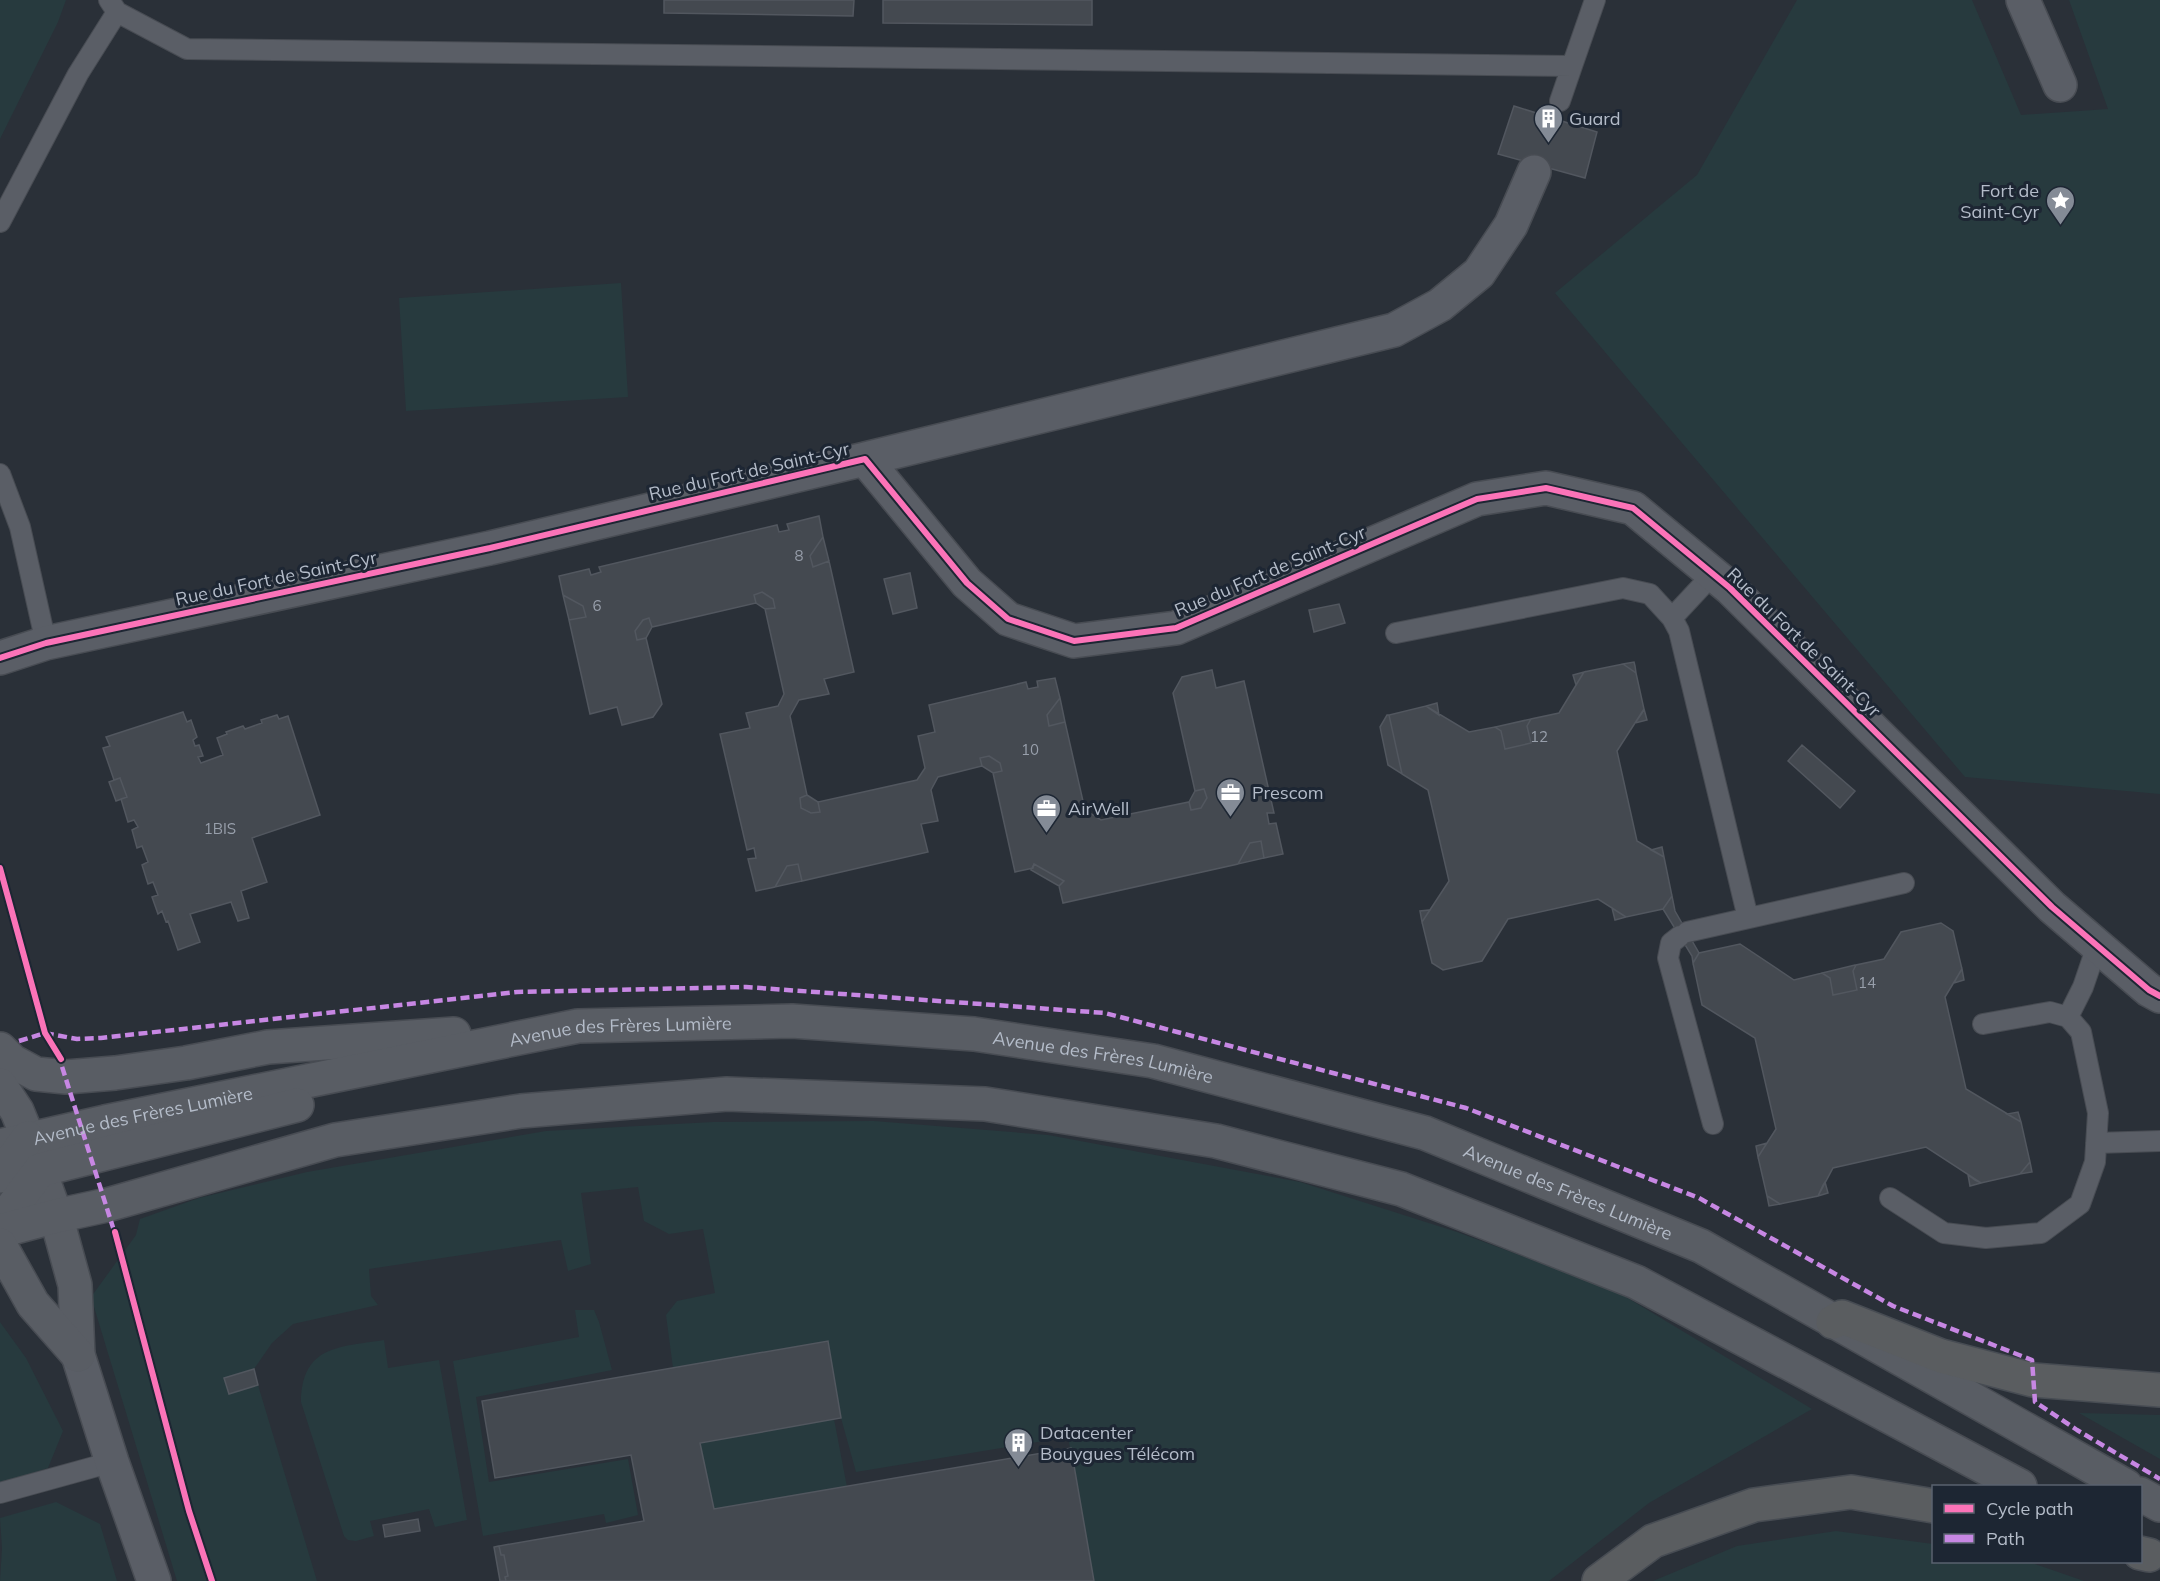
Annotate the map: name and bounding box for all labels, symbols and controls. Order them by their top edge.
building icon: Guard [1532,102,1564,144]
place label: Guard [1569,107,1621,130]
place label: Fort de Saint-Cyr [1960,179,2039,223]
place icon: Fort de Saint-Cyr [2044,184,2076,226]
street label: Rue du Fort de Saint-Cyr [646,437,852,505]
street label: Rue du Fort de Saint-Cyr [1171,520,1369,622]
street label: Rue du Fort de Saint-Cyr [173,545,379,611]
house number: 8 [794,546,804,565]
street label: Rue du Fort de Saint-Cyr [1722,562,1886,722]
house number: 6 [592,596,602,615]
house number: 12 [1530,727,1548,746]
house number: 10 [1021,740,1039,759]
office icon: Prescom [1215,776,1247,818]
place label: Prescom [1252,781,1324,804]
office icon: AirWell [1031,792,1063,834]
place label: AirWell [1068,797,1129,820]
house number: 1BIS [204,819,236,838]
house number: 14 [1858,973,1876,992]
street label: Avenue des Frères Lumière [507,1011,732,1051]
street label: Avenue des Frères Lumière [991,1025,1216,1088]
street label: Avenue des Frères Lumière [31,1081,255,1150]
street label: Avenue des Frères Lumière [1460,1139,1676,1245]
place label: Datacenter Bouygues Télécom [1040,1421,1195,1465]
building icon: Datacenter Bouygues Télécom [1003,1426,1035,1468]
legend [1932,1485,2142,1563]
text: Cycle path [1986,1497,2073,1520]
text: Path [1986,1527,2025,1550]

